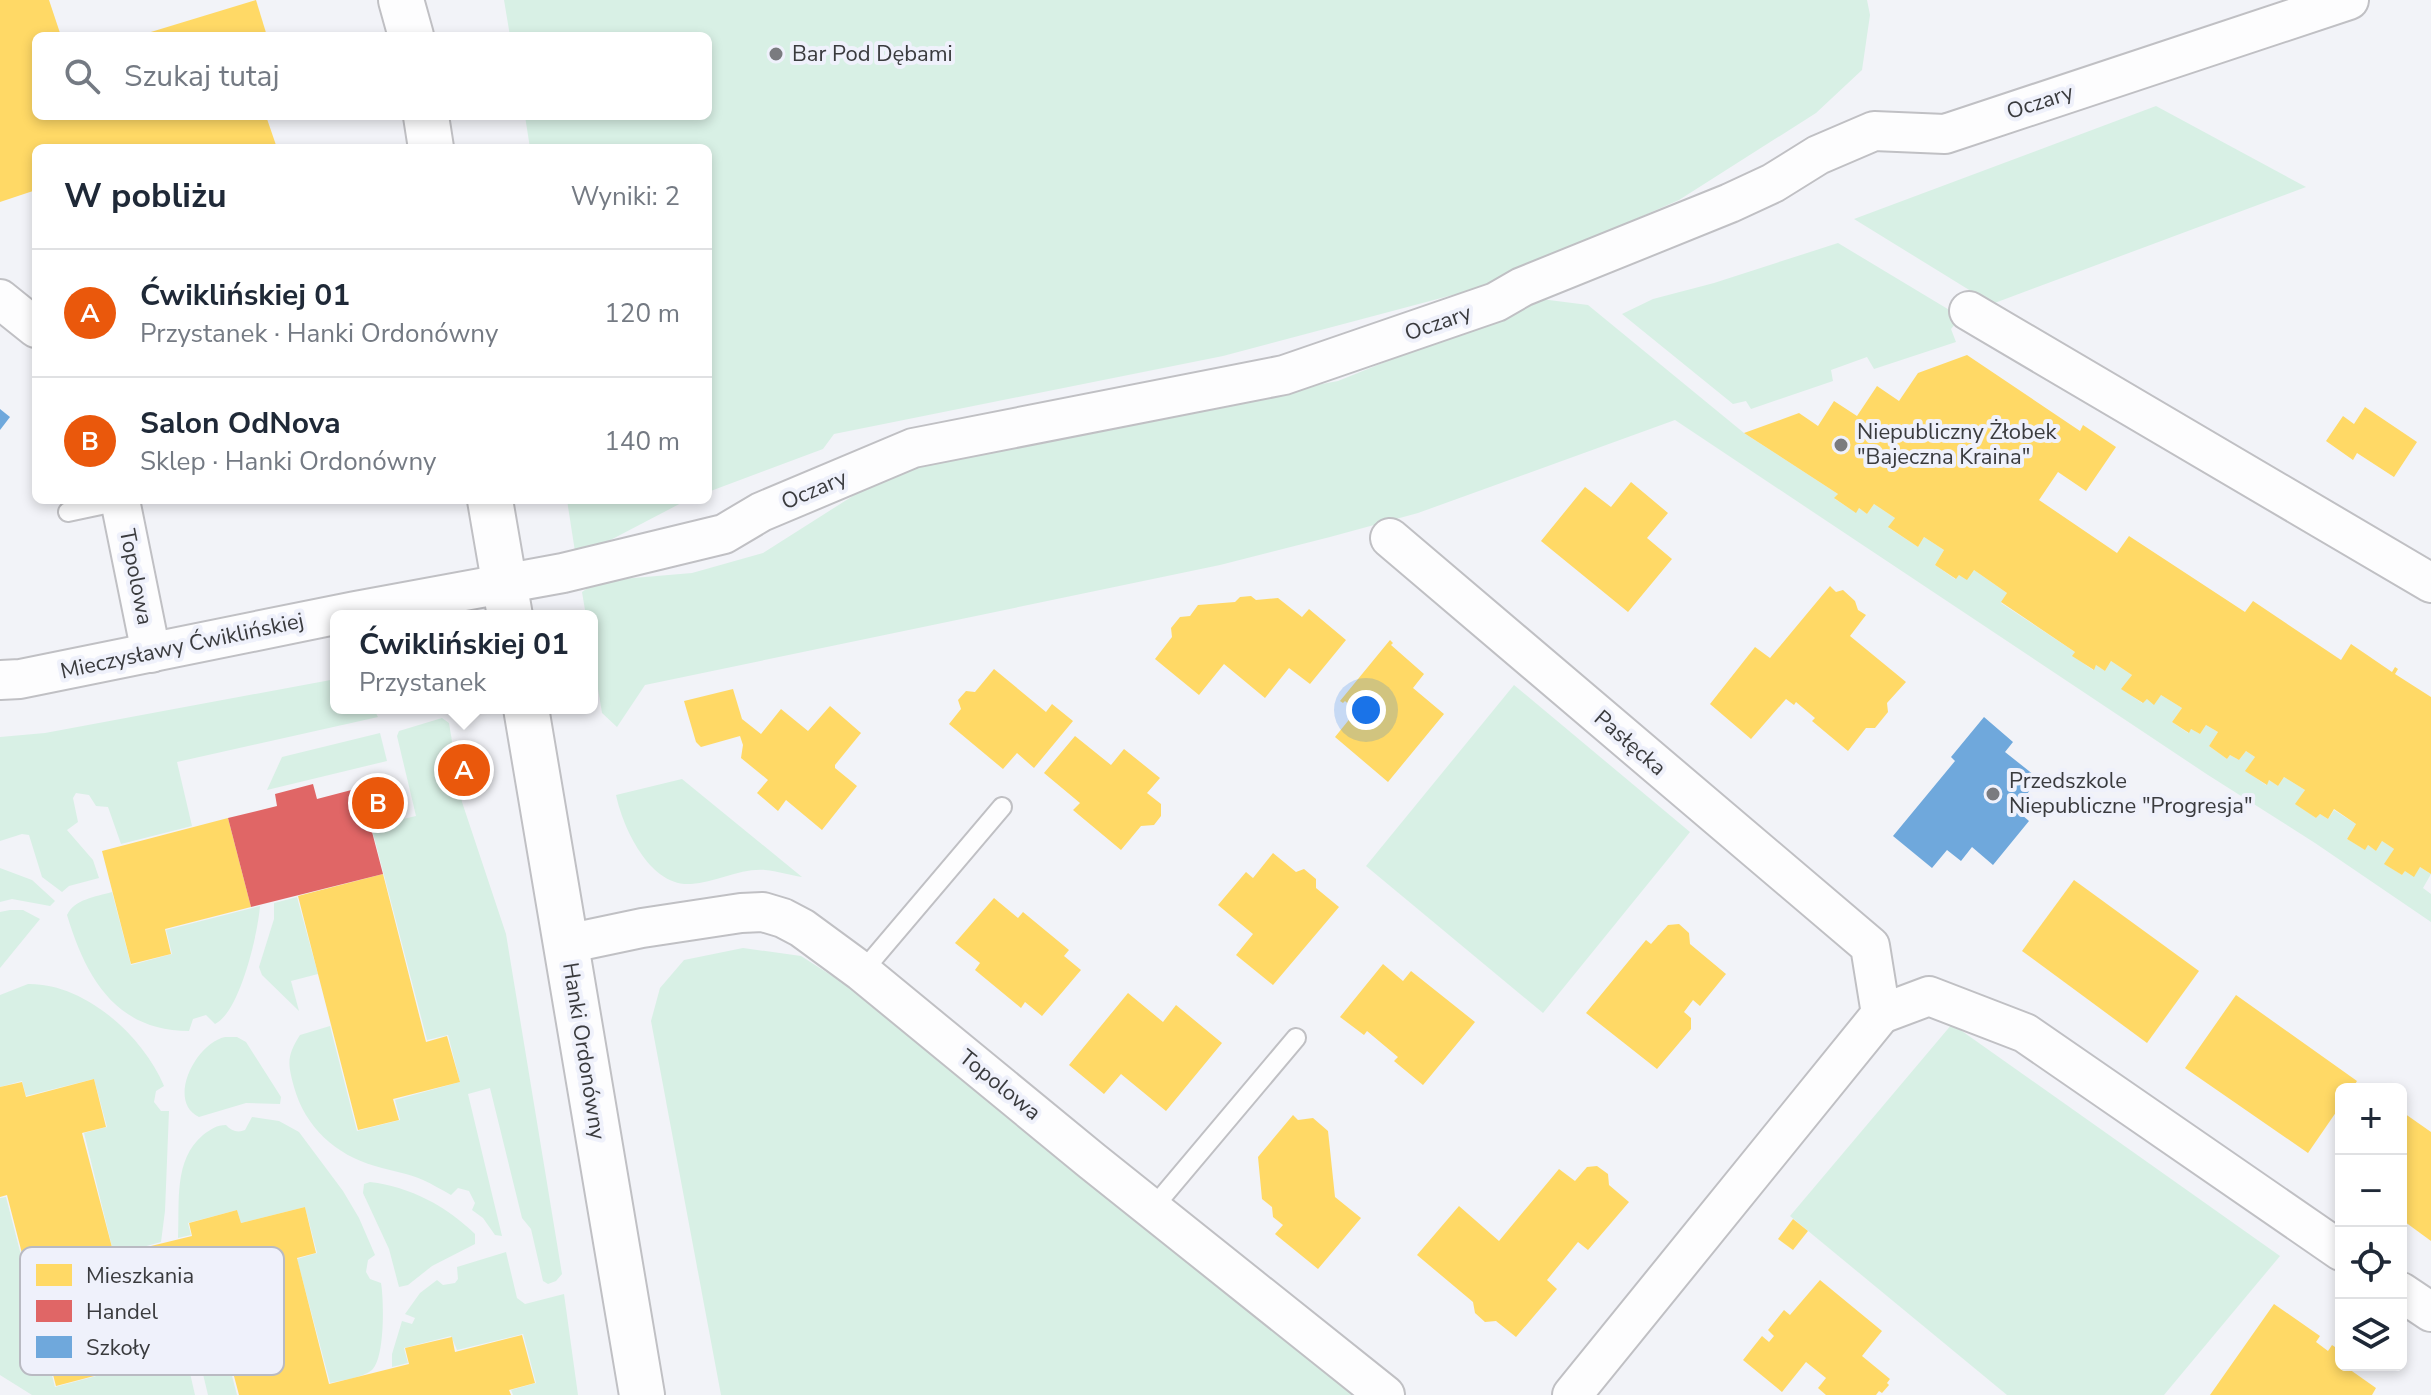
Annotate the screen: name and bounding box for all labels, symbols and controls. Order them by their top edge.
search box [32,32,712,120]
place label: Bar Pod Dębami [792,39,953,69]
marker: Bar Pod Dębami [767,45,785,63]
icon: search [60,54,104,98]
text: Szukaj tutaj [124,56,280,97]
street label: Oczary [2003,77,2078,127]
text: W pobliżu [64,173,227,219]
text: Wyniki: 2 [571,179,680,214]
text: Ćwiklińskiej 01 [140,275,350,316]
text: A [80,296,100,331]
text: 120 m [604,296,680,331]
street label: Oczary [1401,297,1476,348]
text: Przystanek · Hanki Ordonówny [140,316,498,351]
text: Salon OdNova [140,403,341,444]
place label: Niepubliczny Żłobek "Bajeczna Kraina" [1857,417,2058,472]
text: B [81,424,99,459]
text: 140 m [604,424,680,459]
marker: Niepubliczny Żłobek "Bajeczna Kraina" [1832,436,1850,454]
text: Sklep · Hanki Ordonówny [140,444,437,479]
street label: Oczary [777,463,852,517]
street label: Topolowa [112,526,160,628]
street label: Mieczysławy Ćwiklińskiej [58,606,306,686]
popup [330,610,598,714]
text: Ćwiklińskiej 01 [359,624,569,665]
text: Przystanek [359,665,486,700]
your location [1346,690,1386,730]
street label: Pasłęcka [1588,703,1672,783]
pin: A [438,740,490,800]
place label: Przedszkole Niepubliczne "Progresja" [2009,766,2253,821]
pin: B [352,773,404,833]
marker: Przedszkole Niepubliczne "Progresja" [1984,785,2002,803]
street label: Hanki Ordonówny [555,960,613,1142]
street label: Topolowa [953,1043,1047,1127]
map controls [2335,1083,2407,1371]
button: + [2335,1083,2407,1155]
button: − [2335,1155,2407,1227]
button: locate [2335,1227,2407,1299]
legend [20,1247,284,1375]
text: Mieszkania [86,1261,194,1291]
text: Handel [86,1297,158,1327]
button: layers [2335,1299,2407,1371]
text: Szkoły [86,1333,151,1363]

